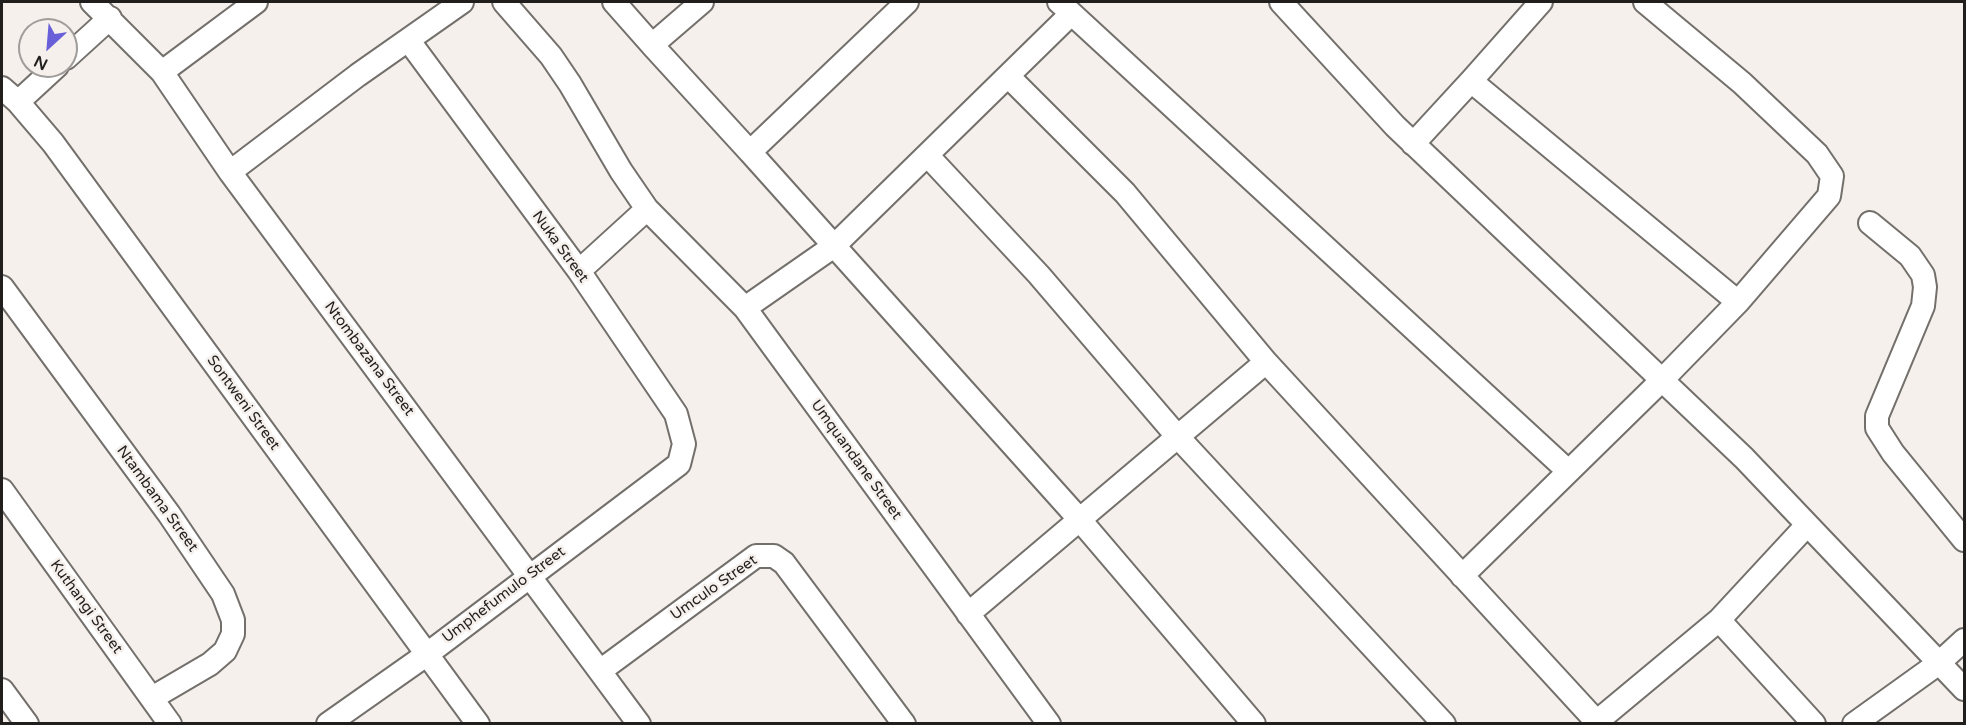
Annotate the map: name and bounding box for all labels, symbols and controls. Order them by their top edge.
north arrow [18,18,78,78]
text: N [31,51,51,74]
street label: Nuka Street [528,208,592,286]
street label: Ntombazana Street [320,298,418,420]
street label: Sontweni Street [203,352,283,454]
street label: Umquandane Street [807,397,905,523]
street label: Ntambama Street [112,442,202,556]
street label: Umphefumulo Street [439,543,569,647]
street label: Umculo Street [667,551,761,625]
street label: Kuthangi Street [46,557,126,657]

